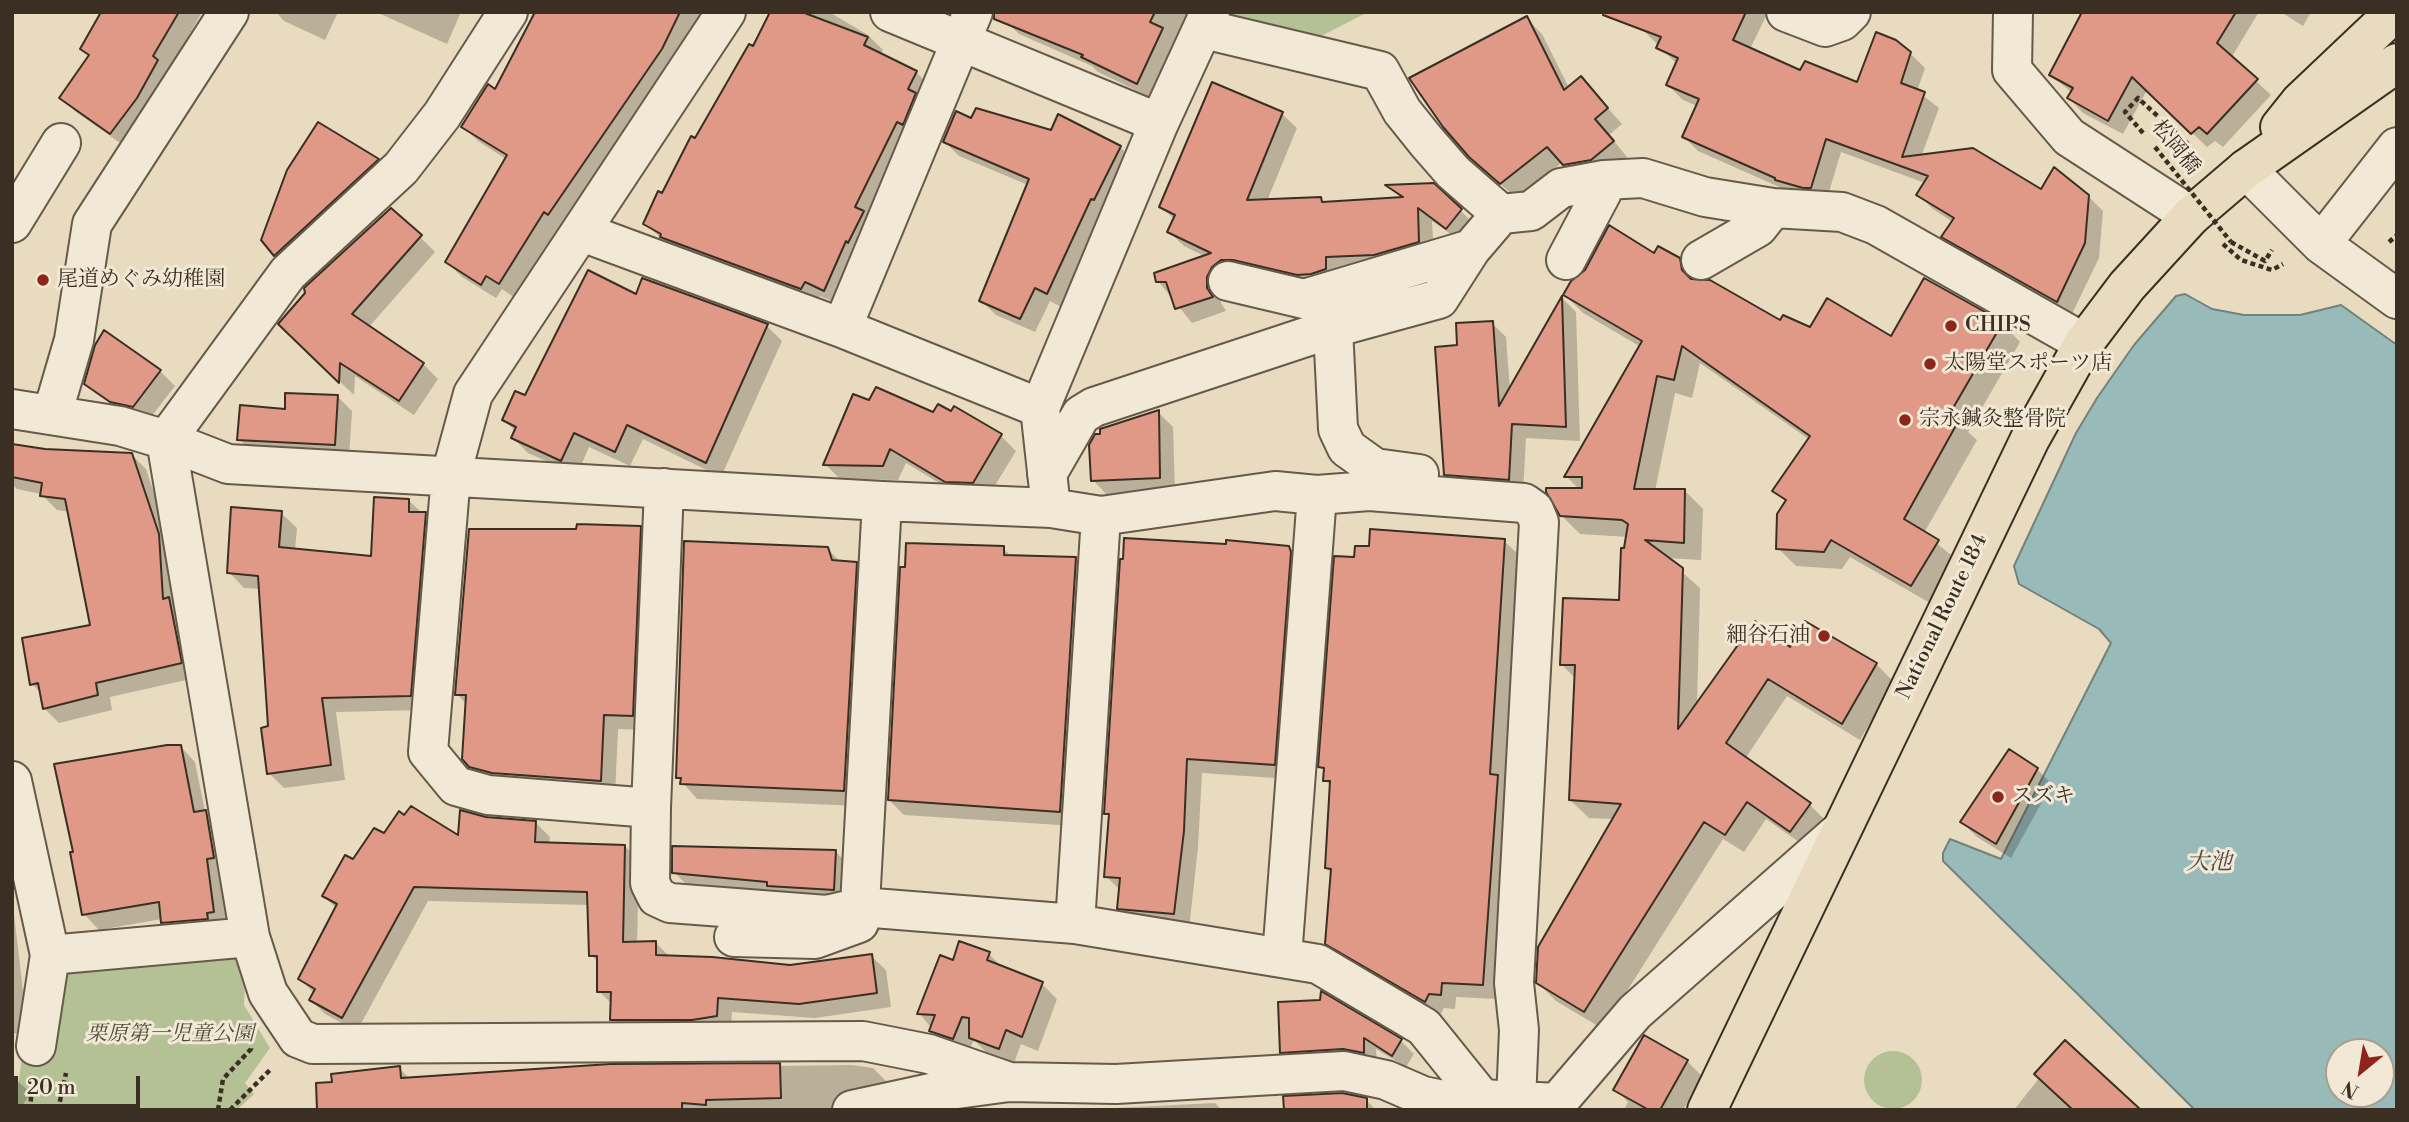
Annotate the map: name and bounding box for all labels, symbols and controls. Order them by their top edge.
street label: 松岡橋 [2145,116,2205,180]
place label: 尾道めぐみ幼稚園 [57,267,225,293]
marker: 尾道めぐみ幼稚園 [35,272,51,288]
place label: CHIPS [1965,313,2031,339]
marker: CHIPS [1943,318,1959,334]
place label: 太陽堂スポーツ店 [1944,351,2112,377]
marker: 太陽堂スポーツ店 [1922,356,1938,372]
place label: 宗永鍼灸整骨院 [1919,407,2066,433]
marker: 宗永鍼灸整骨院 [1897,412,1913,428]
street label: National Route 184 [1892,530,1994,704]
place label: 細谷石油 [1726,623,1810,649]
marker: 細谷石油 [1816,628,1832,644]
place label: スズキ [2012,784,2075,810]
marker: スズキ [1990,789,2006,805]
water label: 大池 [2186,849,2232,877]
park label: 栗原第一児童公園 [86,1022,254,1048]
north arrow [2325,1038,2395,1108]
scale bar [18,1062,144,1106]
text: 20 m [27,1075,76,1101]
text: N [2338,1075,2363,1104]

